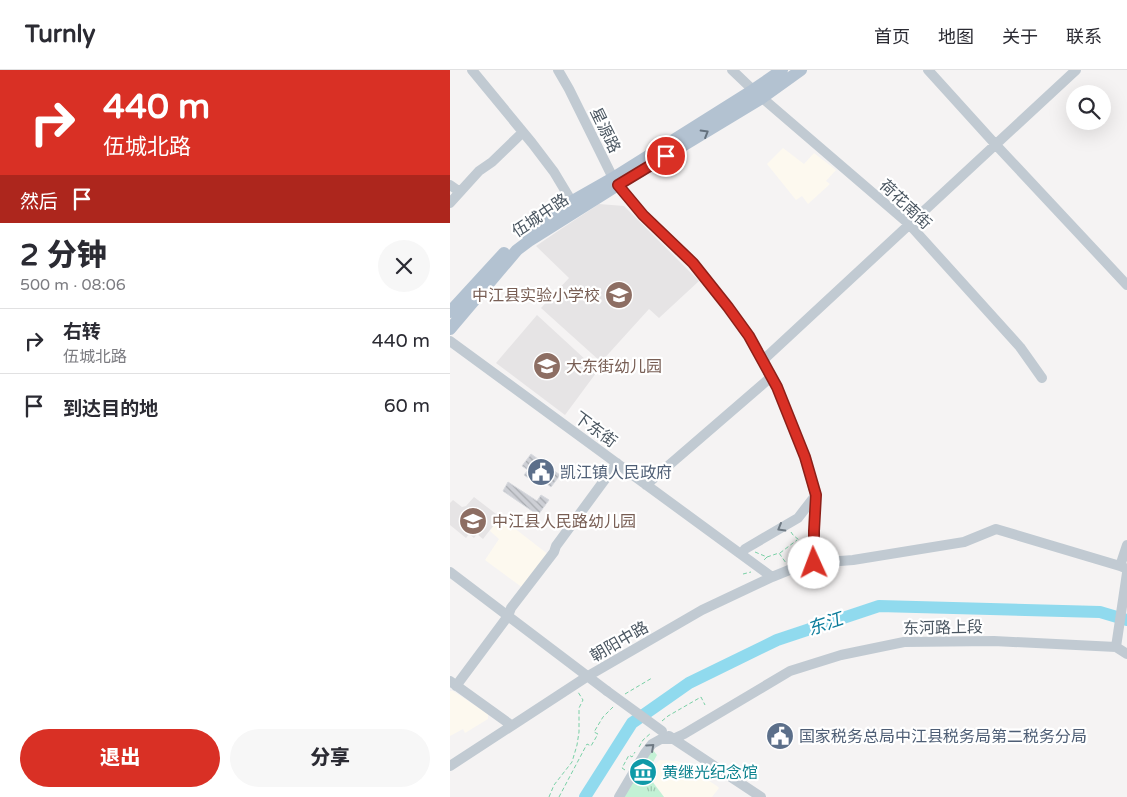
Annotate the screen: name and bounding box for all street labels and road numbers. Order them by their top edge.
street label: 星源路 [586,104,625,156]
street label: 荷花南街 [875,176,936,234]
street label: 伍城中路 [508,190,573,242]
street label: 下东街 [570,408,621,452]
street label: 朝阳中路 [587,617,652,667]
street label: 东河路上段 [903,617,983,639]

